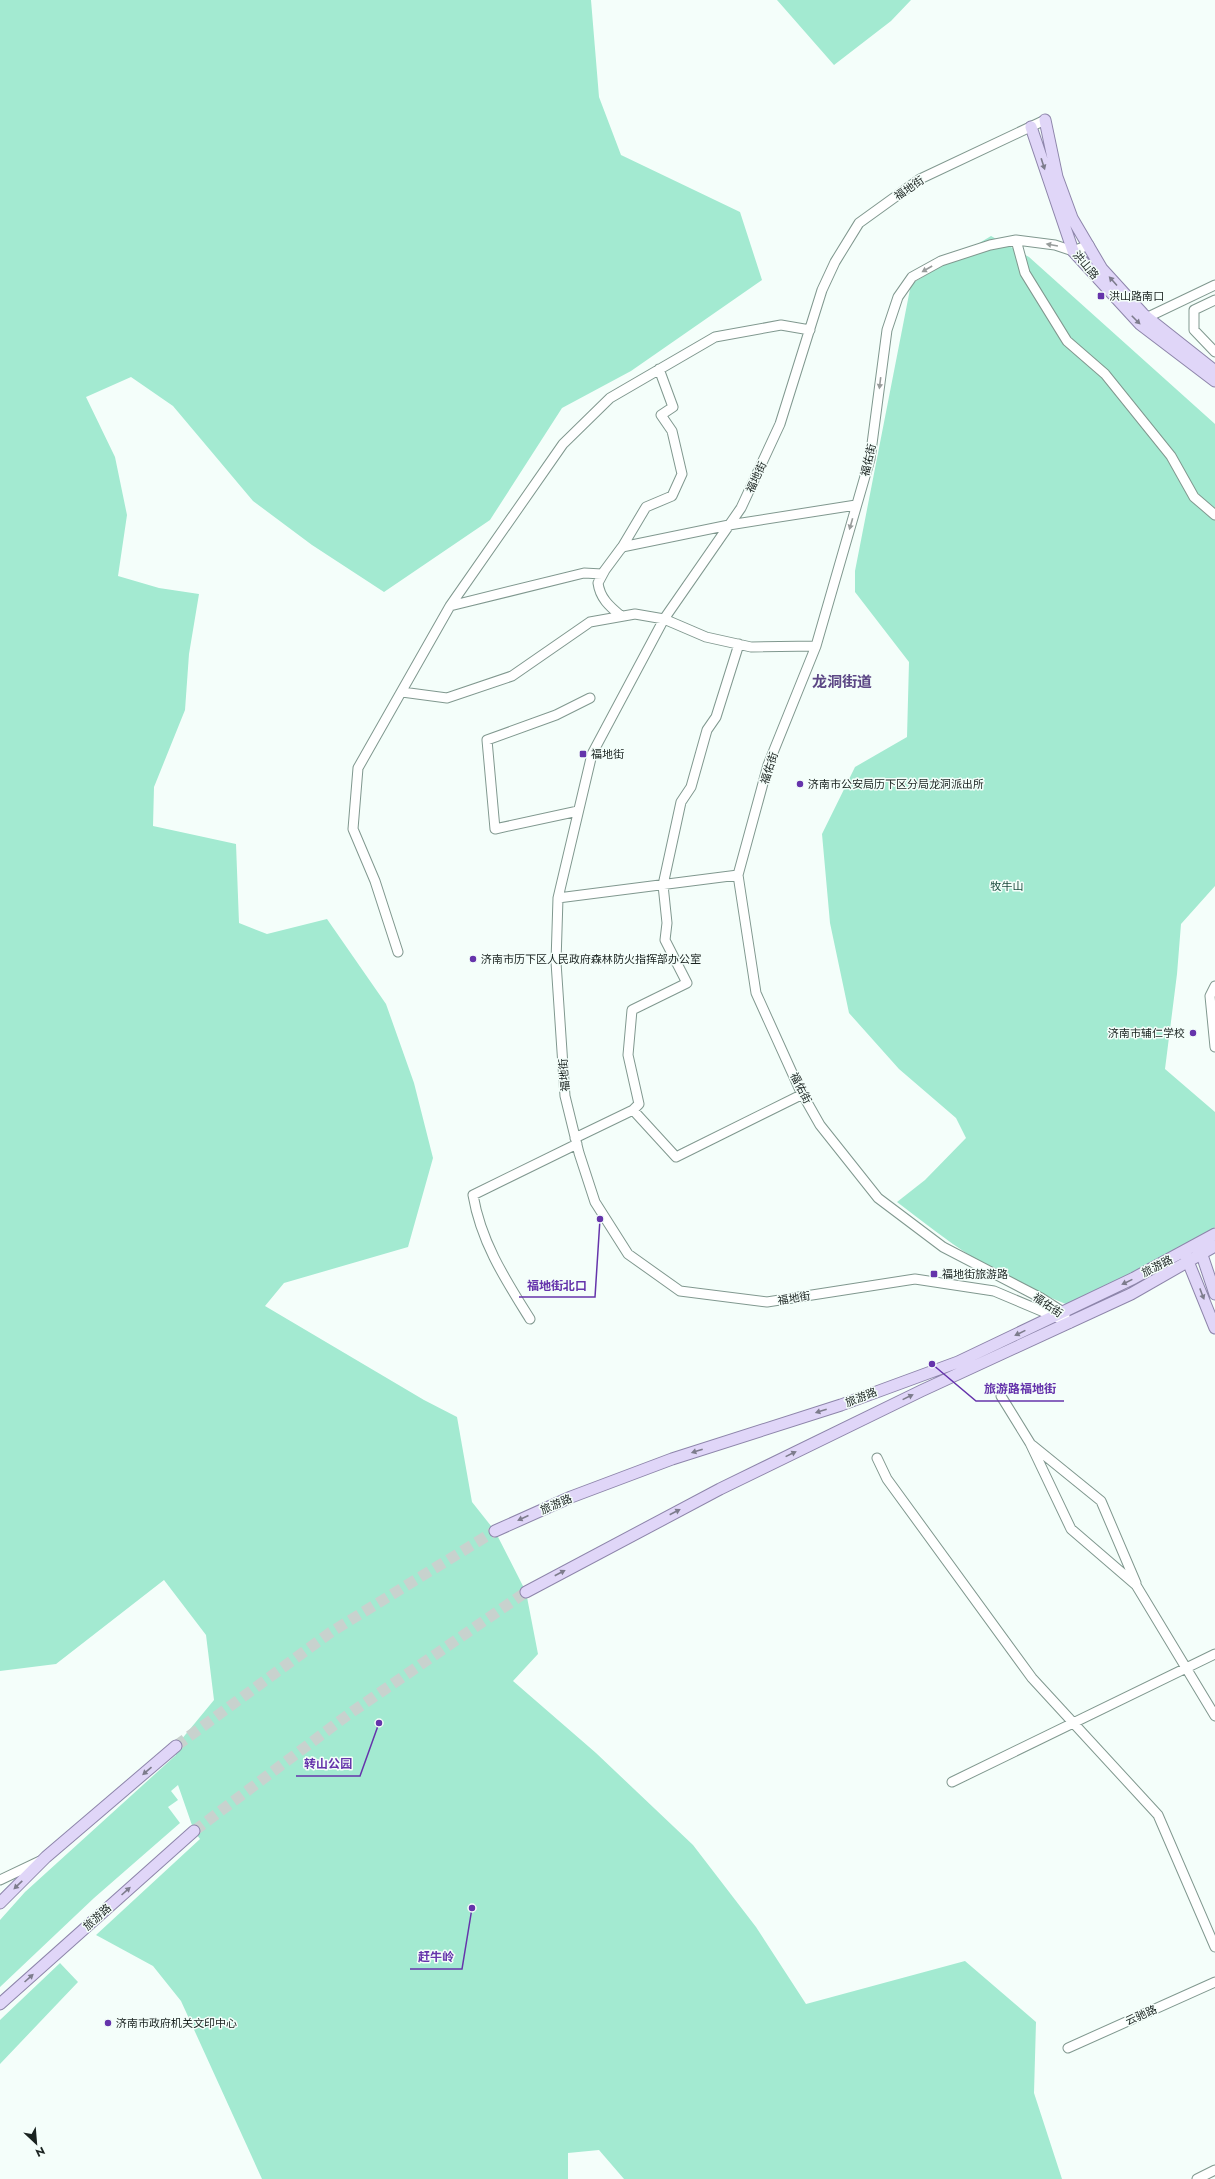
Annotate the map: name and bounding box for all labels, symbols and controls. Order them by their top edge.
one-way arrow [1041,158,1047,170]
street label: 福地街 [891,172,927,204]
one-way arrow [1046,242,1058,248]
street label: 洪山路 [1069,247,1103,283]
one-way arrow [921,265,933,272]
one-way arrow [1109,276,1118,285]
place label: 洪山路南口 [1109,288,1164,304]
marker: 洪山路南口 [1096,291,1106,301]
one-way arrow [1131,315,1141,325]
one-way arrow [877,377,883,389]
street label: 福佑街 [856,442,880,478]
street label: 福地街 [742,459,770,495]
one-way arrow [848,518,854,530]
district label: 龙洞街道 [812,671,872,693]
place label: 福地街 [591,746,624,762]
marker: 福地街 [578,749,588,759]
street label: 福佑街 [756,750,782,786]
place label: 济南市公安局历下区分局龙洞派出所 [808,776,984,792]
marker: 济南市公安局历下区分局龙洞派出所 [795,779,805,789]
park label: 牧牛山 [991,878,1024,894]
place label: 济南市历下区人民政府森林防火指挥部办公室 [481,951,701,967]
marker: 济南市历下区人民政府森林防火指挥部办公室 [468,954,478,964]
place label: 济南市辅仁学校 [1108,1025,1185,1041]
marker: 济南市辅仁学校 [1188,1028,1198,1038]
street label: 福地街 [555,1058,573,1092]
street label: 福佑街 [786,1070,816,1106]
street label: 旅游路 [1139,1251,1175,1281]
place label: 福地街旅游路 [942,1266,1008,1282]
marker: 福地街旅游路 [929,1269,939,1279]
callout: 福地街北口 [519,1273,595,1297]
text: 福地街北口 [527,1277,587,1295]
one-way arrow [1121,1278,1133,1285]
street label: 福地街 [776,1288,812,1308]
one-way arrow [1200,1288,1206,1300]
street label: 福佑街 [1030,1289,1066,1321]
one-way arrow [1014,1330,1025,1336]
callout: 旅游路福地街 [976,1377,1064,1401]
text: 旅游路福地街 [984,1380,1056,1398]
street label: 旅游路 [843,1384,879,1410]
one-way arrow [902,1394,914,1401]
one-way arrow [814,1409,826,1415]
one-way arrow [691,1449,703,1455]
one-way arrow [785,1451,797,1457]
street label: 旅游路 [538,1490,574,1518]
one-way arrow [669,1509,680,1515]
one-way arrow [518,1515,529,1521]
one-way arrow [554,1570,566,1577]
callout: 转山公园 [296,1752,360,1776]
text: 转山公园 [304,1755,352,1773]
one-way arrow [142,1767,152,1776]
one-way arrow [13,1880,23,1890]
one-way arrow [121,1887,131,1896]
street label: 旅游路 [79,1900,115,1934]
callout: 赶牛岭 [410,1945,462,1969]
text: 赶牛岭 [418,1948,454,1966]
one-way arrow [24,1973,34,1982]
street label: 云驰路 [1123,2001,1159,2029]
place label: 济南市政府机关文印中心 [116,2015,237,2031]
marker: 济南市政府机关文印中心 [103,2018,113,2028]
north arrow [16,2123,56,2163]
text: N [33,2143,48,2161]

